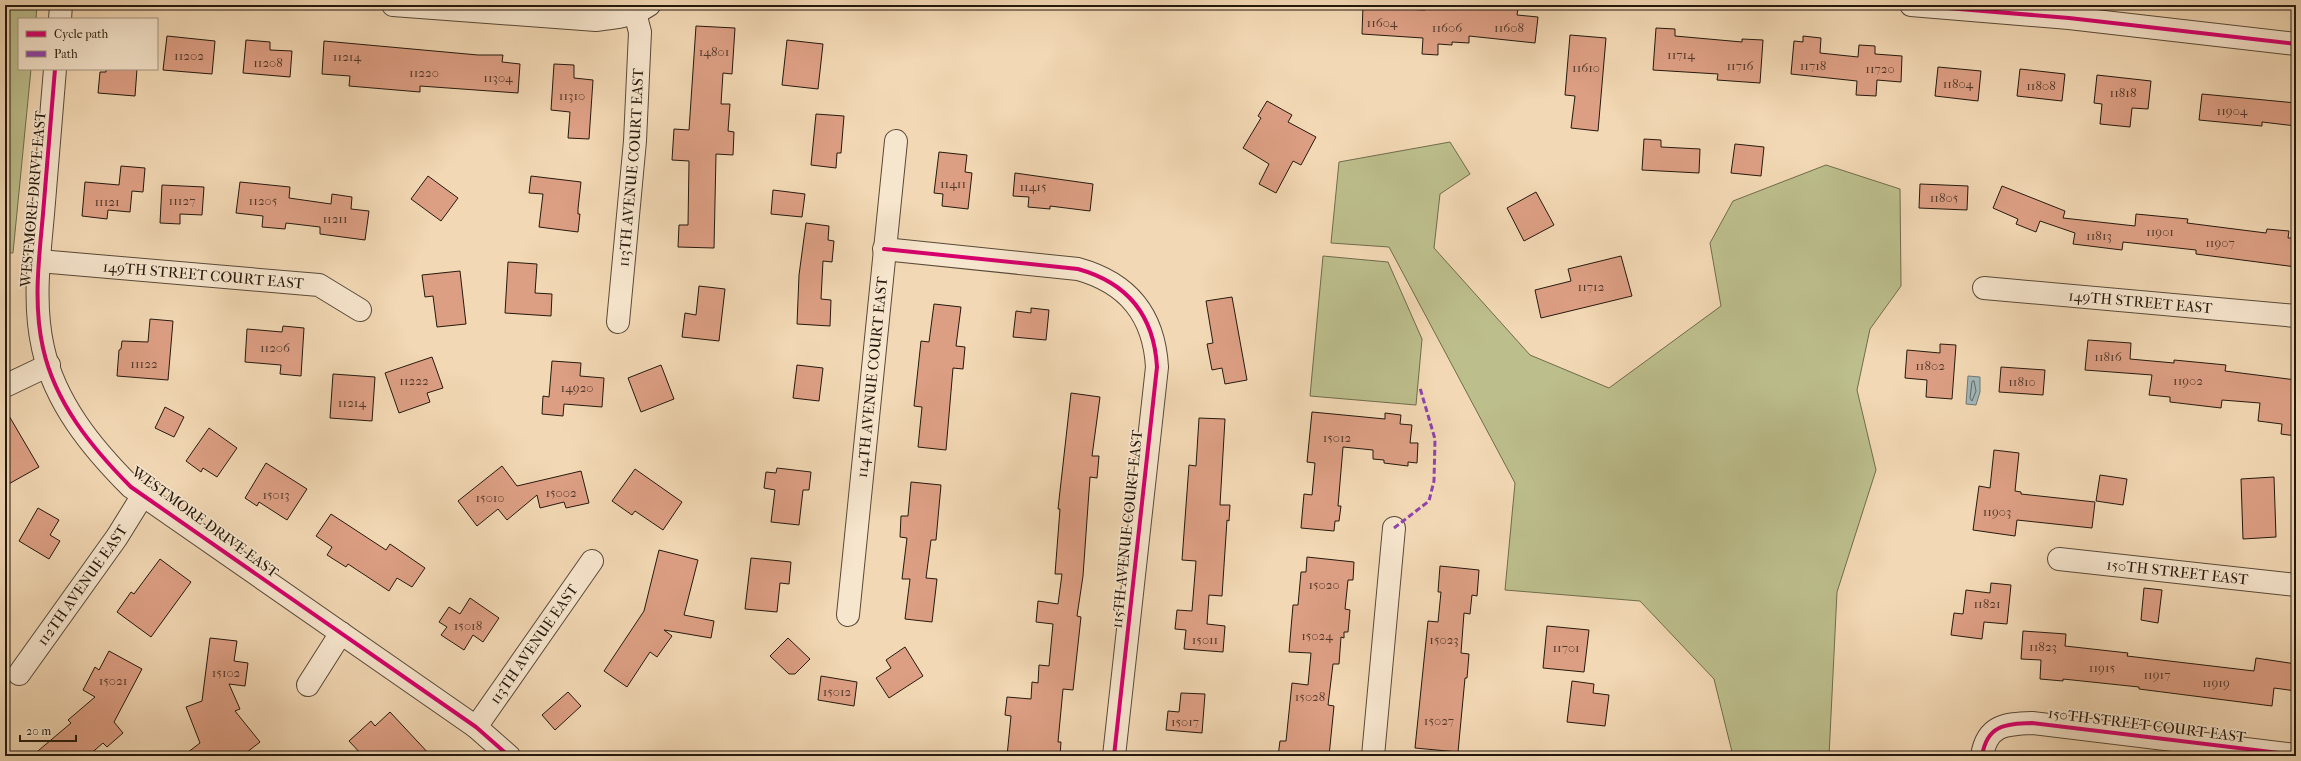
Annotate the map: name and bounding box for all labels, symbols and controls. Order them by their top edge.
house number: 11604 [1367,15,1398,30]
legend [18,18,158,70]
house number: 11606 [1432,20,1463,35]
house number: 11608 [1494,20,1524,35]
text: Cycle path [54,27,109,41]
house number: 14801 [699,44,729,59]
text: Path [54,47,78,61]
house number: 11714 [1667,47,1695,62]
house number: 11202 [174,48,204,63]
house number: 11214 [333,49,361,64]
house number: 11208 [253,55,283,70]
house number: 11716 [1726,58,1755,73]
house number: 11718 [1800,58,1826,73]
house number: 11610 [1572,60,1600,75]
house number: 11720 [1865,61,1895,76]
house number: 11220 [409,65,439,80]
street label: 113TH AVENUE COURT EAST [614,67,647,268]
house number: 11304 [483,70,513,85]
house number: 11804 [1943,76,1974,91]
house number: 11808 [2026,78,2056,93]
house number: 11818 [2110,85,2136,100]
house number: 11310 [559,88,585,103]
house number: 11904 [2217,103,2248,118]
street label: WESTMORE DRIVE EAST [16,109,50,289]
house number: 11411 [940,176,966,191]
house number: 11415 [1019,179,1047,194]
house number: 11805 [1930,190,1959,205]
house number: 11127 [169,193,195,208]
house number: 11205 [249,193,278,208]
house number: 11121 [94,194,120,209]
house number: 11211 [322,211,348,226]
house number: 11901 [2146,224,2174,239]
house number: 11813 [2086,228,2112,243]
house number: 11907 [2205,235,2235,250]
street label: 149TH STREET COURT EAST [102,258,306,293]
street label: 114TH AVENUE COURT EAST [853,275,891,479]
house number: 11712 [1578,279,1605,294]
street label: 149TH STREET EAST [2068,287,2214,318]
house number: 11206 [260,340,291,355]
house number: 11816 [2094,349,2123,364]
house number: 11122 [130,356,158,371]
house number: 11802 [1915,358,1945,373]
house number: 11222 [399,373,429,388]
house number: 11902 [2173,373,2203,388]
house number: 11810 [2008,374,2036,389]
house number: 14920 [561,380,594,395]
house number: 11214 [338,395,366,410]
street label: 115TH AVENUE COURT EAST [1108,428,1146,629]
house number: 15012 [1323,430,1352,445]
street label: WESTMORE DRIVE EAST [127,462,283,582]
house number: 15002 [545,485,577,500]
house number: 15013 [262,487,290,502]
house number: 15010 [476,490,505,505]
house number: 11903 [1983,504,2011,519]
street label: 112TH AVENUE EAST [33,521,132,649]
street label: 150TH STREET EAST [2106,555,2250,589]
house number: 15020 [1308,577,1340,592]
street label: 113TH AVENUE EAST [486,580,582,708]
house number: 11821 [1973,596,2001,611]
house number: 15018 [454,618,482,633]
house number: 15024 [1301,628,1333,643]
house number: 15011 [1192,632,1218,647]
house number: 15023 [1429,632,1459,647]
house number: 11823 [2029,639,2057,654]
house number: 11701 [1552,640,1580,655]
house number: 11915 [2089,660,2116,675]
house number: 15102 [212,665,241,680]
house number: 11917 [2143,667,2171,682]
house number: 15021 [99,673,127,688]
house number: 11919 [2202,675,2230,690]
house number: 15012 [823,684,852,699]
house number: 15028 [1295,689,1325,704]
street label: 150TH STREET COURT EAST [2047,704,2248,746]
house number: 15027 [1424,713,1454,728]
house number: 15017 [1171,714,1199,729]
scale bar [20,717,76,743]
text: 20 m [26,724,51,738]

